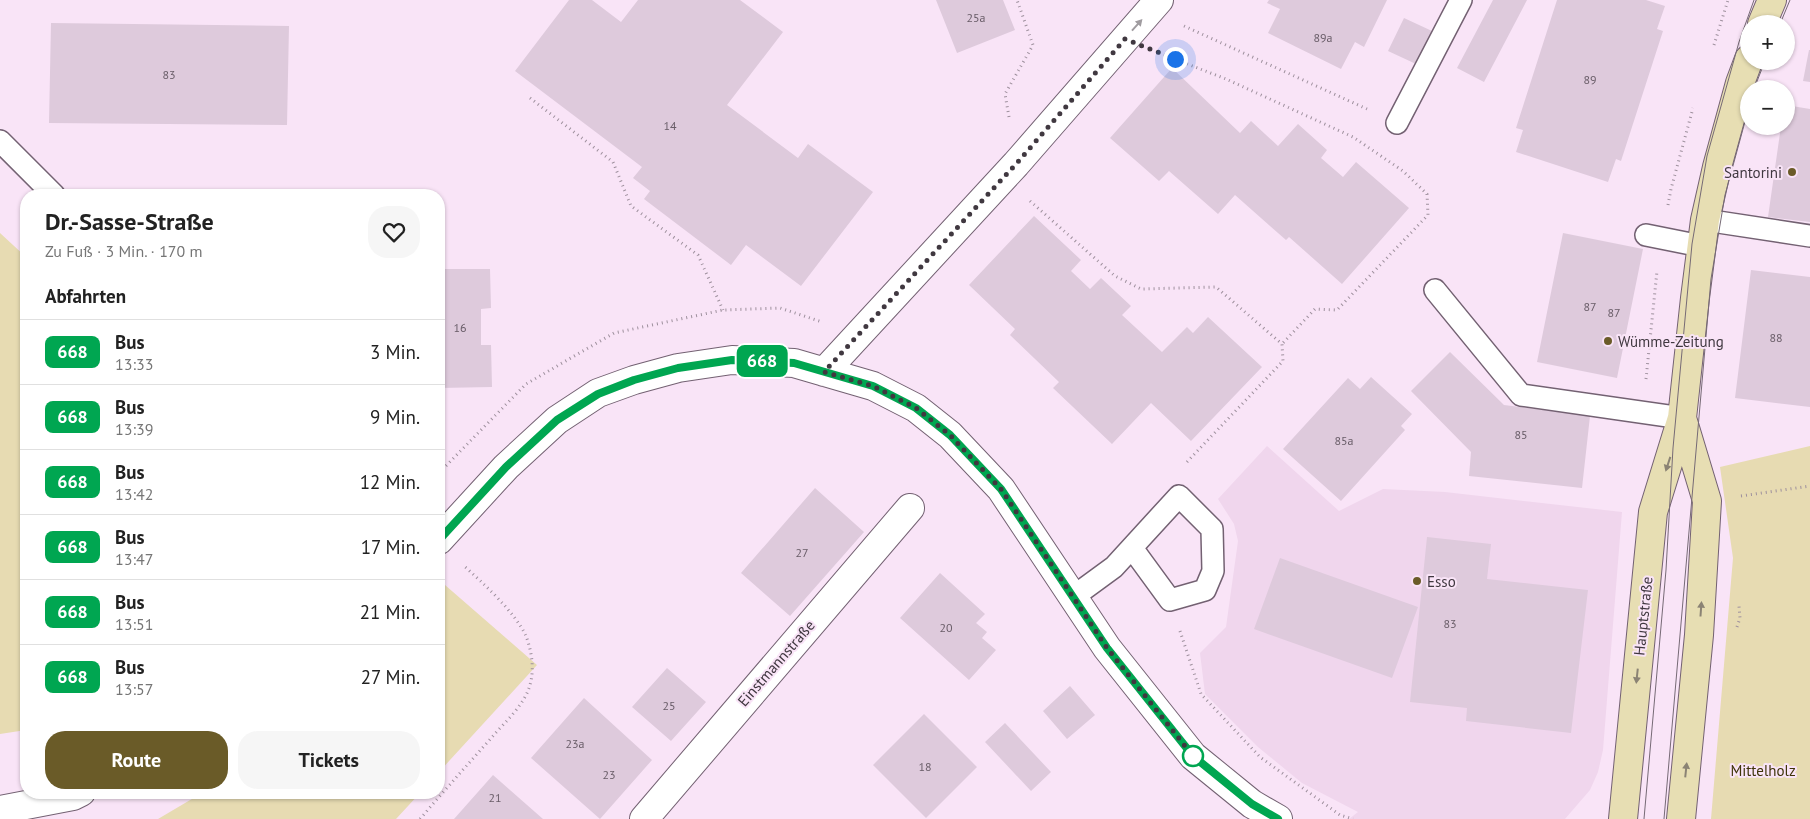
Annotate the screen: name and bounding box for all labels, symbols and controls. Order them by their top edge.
house number: 25a [966,10,986,25]
map controls [1740,15,1795,135]
button: + [1740,15,1795,70]
one-way arrow [1131,20,1143,32]
house number: 89a [1313,30,1333,45]
your location [1163,47,1188,72]
house number: 83 [162,67,176,82]
house number: 89 [1583,72,1597,87]
button: − [1740,80,1795,135]
house number: 14 [663,118,677,133]
place label: Santorini [1724,163,1782,182]
marker: Santorini [1786,166,1798,178]
text: Dr.-Sasse-Straße [45,206,214,237]
button: heart [368,206,420,258]
text: Zu Fuß · 3 Min. · 170 m [45,241,203,261]
text: Abfahrten [45,284,126,308]
house number: 87 [1583,299,1597,314]
house number: 87 [1607,305,1621,320]
house number: 16 [453,320,467,335]
text: Bus [115,330,144,354]
house number: 88 [1769,330,1783,345]
place label: Wümme-Zeitung [1618,332,1724,351]
marker: Wümme-Zeitung [1602,335,1614,347]
text: 668 [57,340,88,363]
text: 3 Min. [370,340,420,364]
line badge: 668 [733,345,791,377]
text: 668 [747,349,777,372]
text: 13:33 [115,354,153,374]
text: Bus [115,395,144,419]
text: 668 [57,405,88,428]
text: 9 Min. [370,405,420,429]
text: 13:39 [115,419,153,439]
house number: 85 [1514,427,1528,442]
house number: 85a [1334,433,1354,448]
one-way arrow [1664,457,1671,472]
text: Bus [115,460,144,484]
text: 668 [57,470,88,493]
text: 12 Min. [360,470,420,494]
text: 13:42 [115,484,153,504]
text: Bus [115,525,144,549]
text: 668 [57,535,88,558]
text: 17 Min. [361,535,420,559]
house number: 27 [795,545,809,560]
text: 13:47 [115,549,153,569]
place label: Esso [1427,572,1456,591]
marker: Esso [1411,575,1423,587]
street label: Hauptstraße [1629,576,1657,656]
text: Bus [115,590,144,614]
text: 668 [57,600,88,623]
text: 21 Min. [360,600,420,624]
one-way arrow [1697,600,1705,616]
text: 13:51 [115,614,153,634]
street label: Einstmannstraße [733,616,819,710]
house number: 83 [1443,616,1457,631]
house number: 20 [939,620,953,635]
text: Bus [115,655,144,679]
text: 668 [57,665,88,688]
text: 27 Min. [361,665,420,689]
one-way arrow [1633,668,1641,684]
text: 13:57 [115,679,153,699]
house number: 25 [662,698,676,713]
button: Route [45,731,228,789]
button: Tickets [238,731,420,789]
house number: 23a [565,736,585,751]
unlabelled marker [1182,745,1204,767]
house number: 18 [918,759,932,774]
park label: Mittelholz [1730,761,1796,780]
one-way arrow [1682,762,1690,778]
house number: 23 [602,767,616,782]
house number: 21 [488,790,502,805]

